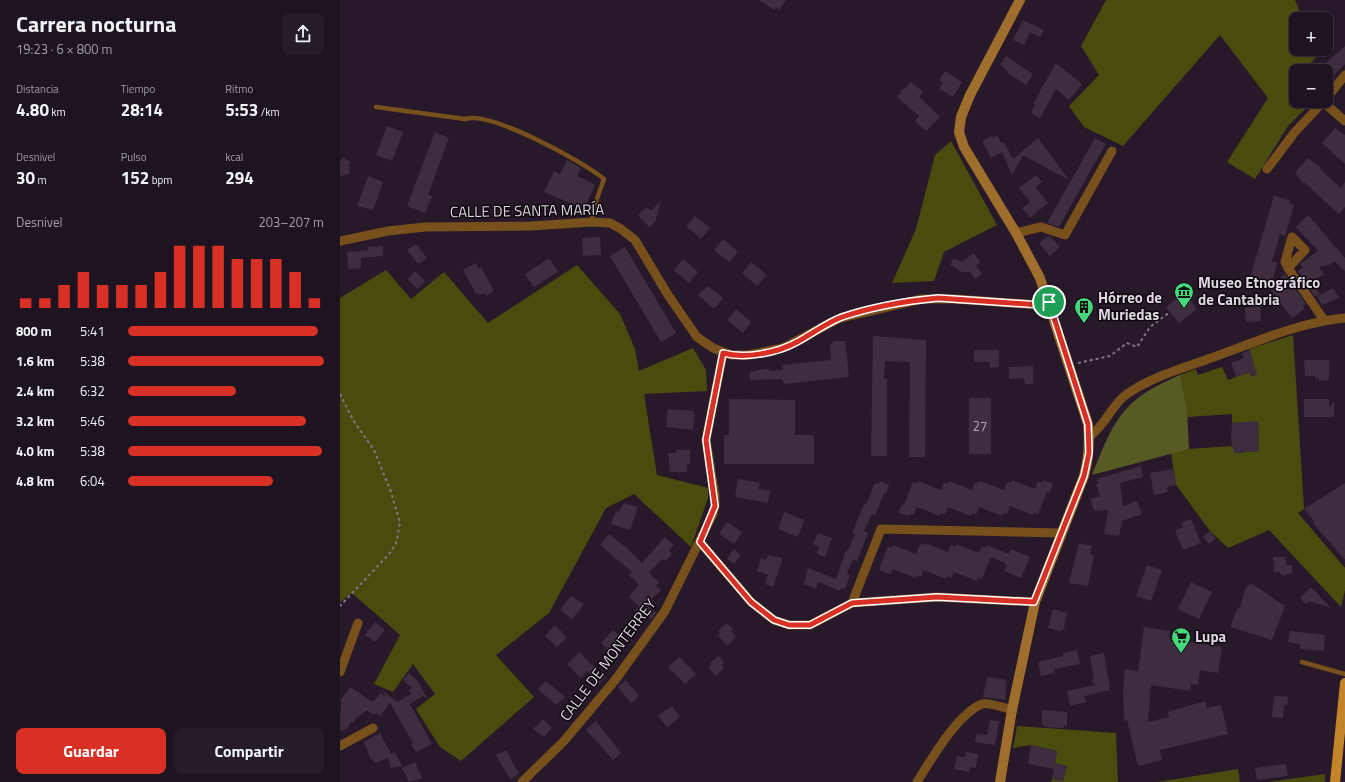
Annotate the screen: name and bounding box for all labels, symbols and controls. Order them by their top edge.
text: Carrera nocturna [16,7,177,41]
map controls [1289,12,1333,108]
button: + [1289,12,1333,56]
button: share [282,13,324,55]
text: 19:23 · 6 × 800 m [16,39,112,59]
button: − [1289,64,1333,108]
text: Distancia [16,81,59,97]
text: Tiempo [121,81,155,97]
text: Ritmo [225,81,253,97]
text: 4.80 [16,97,49,123]
text: 28:14 [121,97,163,123]
text: 5:53 [225,97,258,123]
text: km [49,104,66,120]
text: /km [258,104,280,120]
text: Desnivel [16,149,55,165]
text: Pulso [121,149,146,165]
text: kcal [225,149,243,165]
text: 30 [16,165,35,191]
text: 152 [121,165,149,191]
text: 294 [225,165,254,191]
text: m [35,172,47,188]
text: bpm [149,172,172,188]
street label: CALLE DE SANTA MARÍA [450,198,604,223]
text: Desnivel [16,212,63,232]
text: 203–207 m [258,212,324,232]
place label: Museo Etnográfico de Cantabria [1198,271,1320,311]
museum icon: Museo Etnográfico de Cantabria [1173,281,1195,309]
pin [1032,285,1066,319]
place label: Hórreo de Muriedas [1098,286,1162,326]
icon: arrive [1038,291,1060,313]
building icon: Hórreo de Muriedas [1073,296,1095,324]
text: 800 m [16,321,52,341]
text: 5:41 [80,321,105,341]
text: 1.6 km [16,351,54,371]
text: 5:38 [80,351,105,371]
text: 2.4 km [16,381,54,401]
text: 6:32 [80,381,105,401]
text: 3.2 km [16,411,54,431]
text: 5:46 [80,411,105,431]
house number: 27 [973,416,987,436]
text: 4.0 km [16,441,54,461]
text: 5:38 [80,441,105,461]
text: 4.8 km [16,471,54,491]
text: 6:04 [80,471,105,491]
street label: CALLE DE MONTERREY [554,594,661,726]
place label: Lupa [1195,625,1227,648]
supermarket icon: Lupa [1170,626,1192,654]
button: Guardar [16,728,166,774]
button: Compartir [174,728,324,774]

